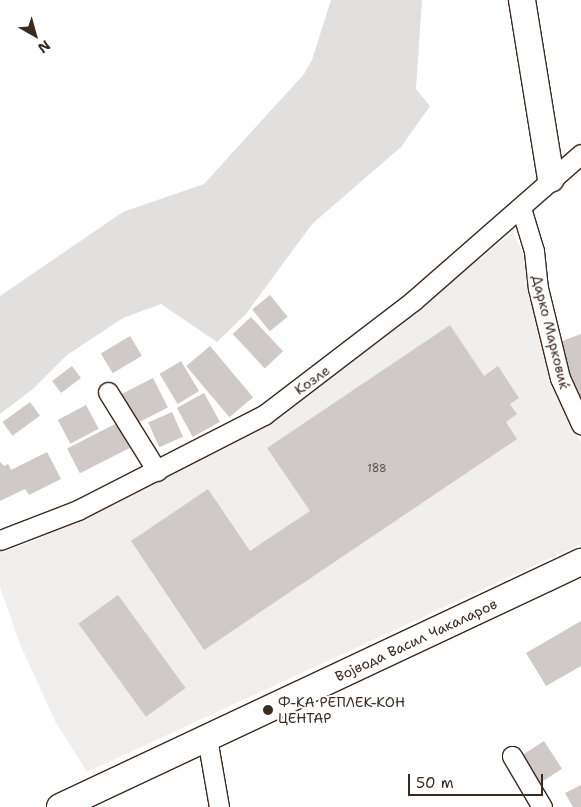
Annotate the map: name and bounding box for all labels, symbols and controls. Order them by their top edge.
north arrow [10,10,60,60]
text: N [34,36,54,57]
street label: Дарко Марковиќ [529,273,573,391]
street label: Козле [291,362,333,398]
house number: 188 [367,462,387,476]
street label: Војвода Васил Чакаларов [332,595,500,685]
place label: Ф-КА РЕПЛЕК-КОН ЦЕНТАР [278,694,405,726]
marker: Ф-КА РЕПЛЕК-КОН ЦЕНТАР [262,704,274,716]
scale bar [411,764,546,796]
text: 50 m [416,773,454,793]

